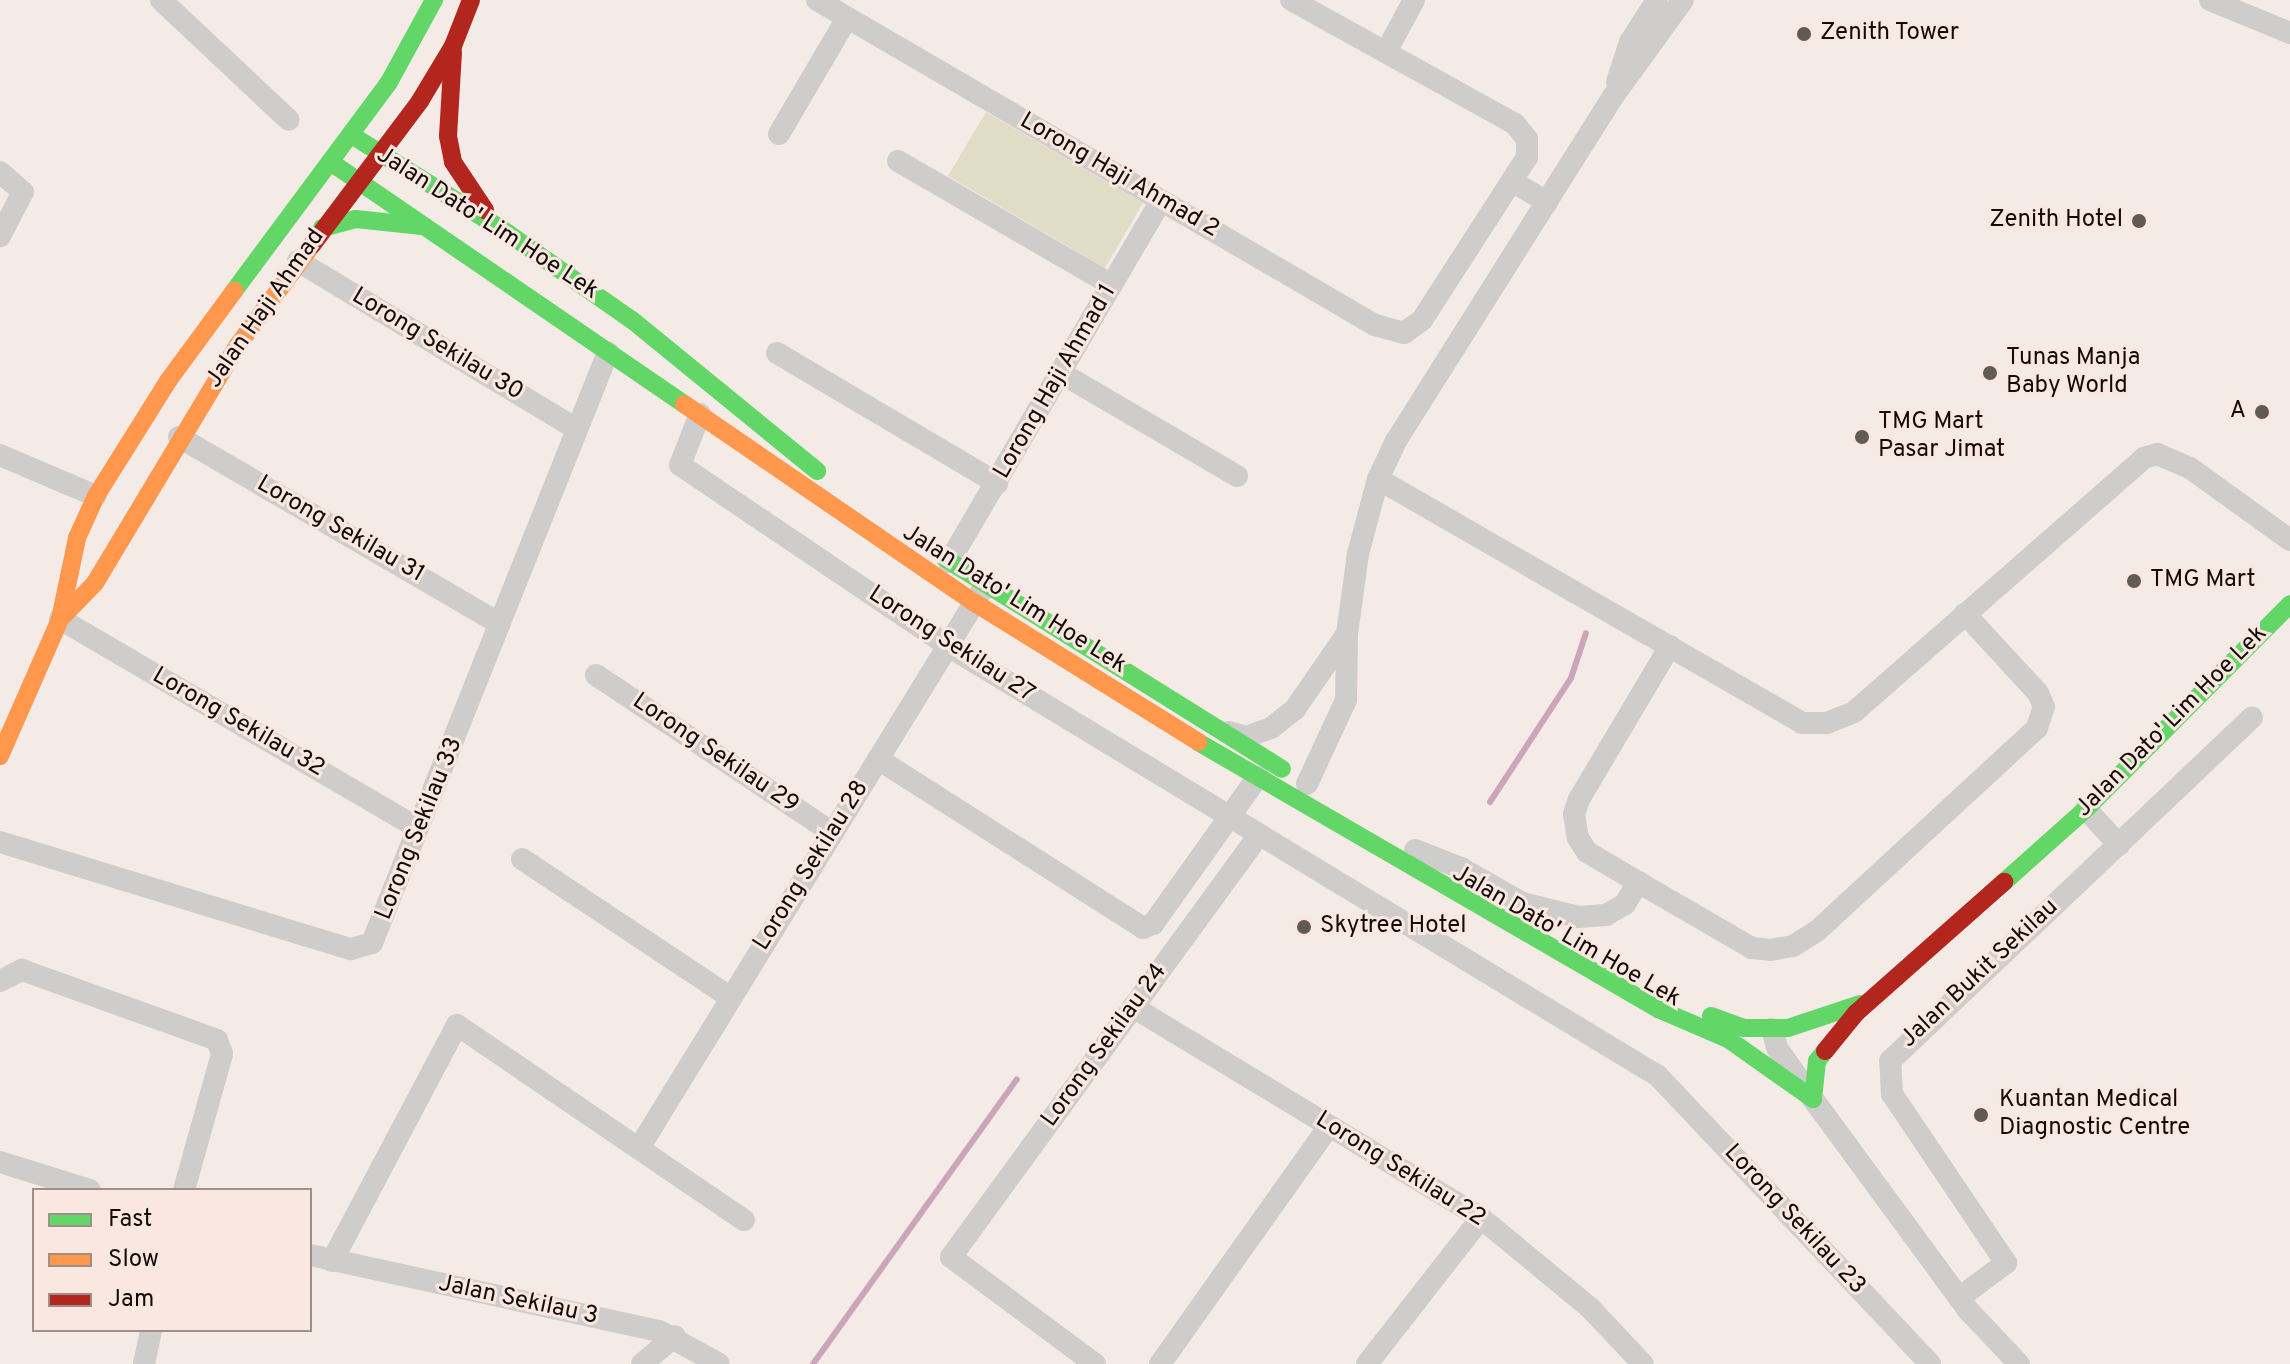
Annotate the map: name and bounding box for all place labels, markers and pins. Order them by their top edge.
place label: Zenith Tower [1820,20,1960,48]
marker: Zenith Tower [1795,25,1813,43]
place label: Zenith Hotel [1989,207,2123,235]
marker: Zenith Hotel [2130,212,2148,230]
place label: Tunas Manja Baby World [2006,345,2140,401]
marker: Tunas Manja Baby World [1981,364,1999,382]
place label: A [2230,398,2246,426]
marker: A [2253,403,2271,421]
place label: TMG Mart Pasar Jimat [1878,409,2005,465]
marker: TMG Mart Pasar Jimat [1853,428,1871,446]
place label: TMG Mart [2150,567,2256,595]
marker: TMG Mart [2125,572,2143,590]
place label: Skytree Hotel [1320,913,1466,941]
marker: Skytree Hotel [1295,918,1313,936]
place label: Kuantan Medical Diagnostic Centre [1999,1087,2190,1143]
marker: Kuantan Medical Diagnostic Centre [1970,1104,1992,1126]

